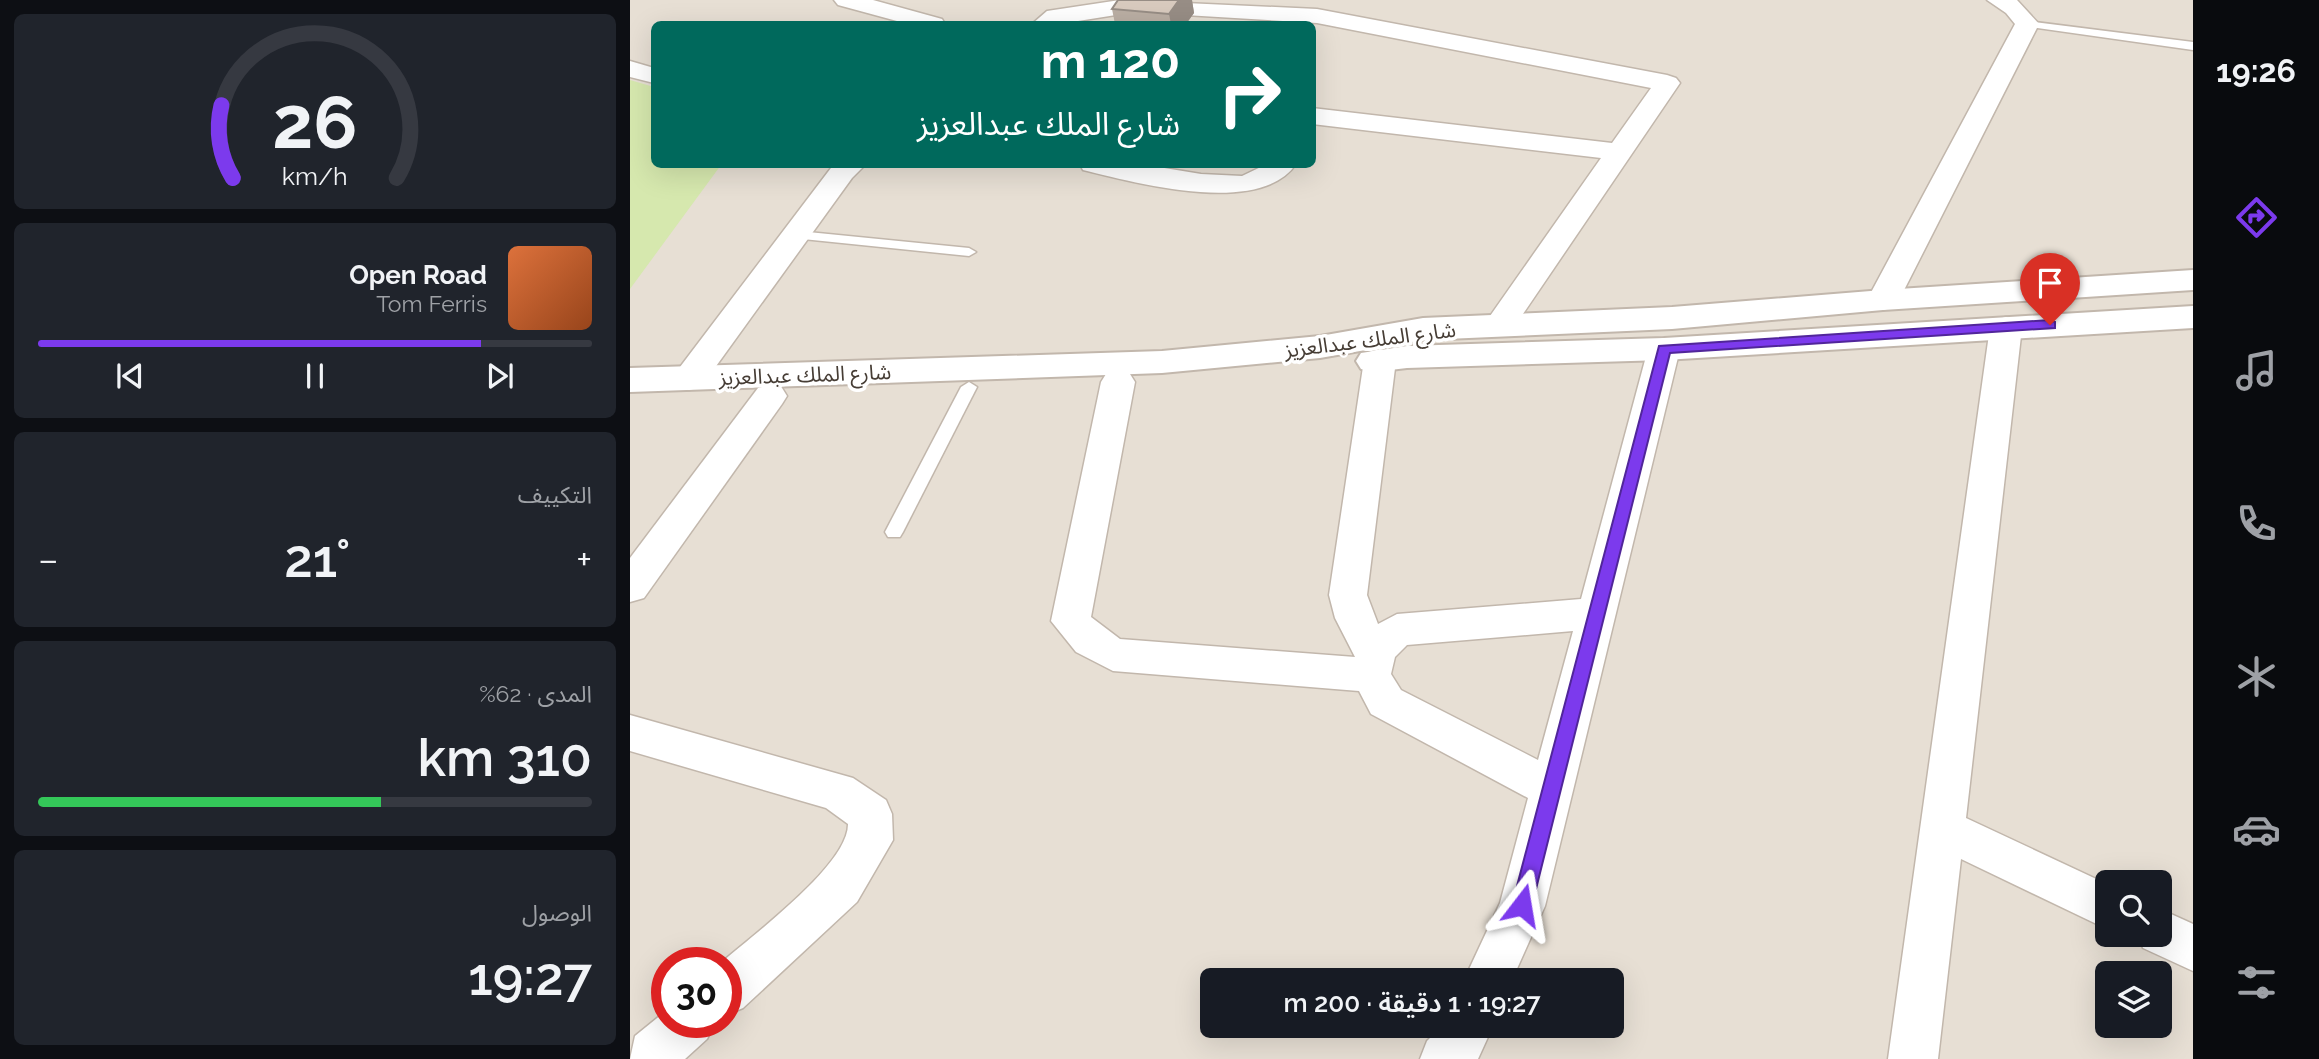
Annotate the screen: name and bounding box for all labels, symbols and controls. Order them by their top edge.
text: 120 m [1041,32,1180,89]
icon: right [1204,49,1295,140]
text: 19:26 [2216,52,2296,89]
text: 26 [272,80,358,165]
text: شارع الملك عبدالعزيز [917,105,1180,142]
text: km/h [282,160,348,190]
icon: directions [2232,193,2281,242]
pin [2020,253,2080,325]
text: Open Road [349,260,487,290]
icon: arrive [2031,264,2069,302]
text: Tom Ferris [376,290,487,317]
street label: شارع الملك عبدالعزيز [1282,317,1457,366]
icon: music [2232,346,2281,395]
icon: previous [111,357,149,395]
icon: pause [296,357,334,395]
icon: next [481,357,519,395]
street label: شارع الملك عبدالعزيز [717,359,892,393]
text: التكييف [518,481,592,508]
icon: phone [2232,499,2281,548]
text: 21° [284,528,351,589]
text: − [38,537,58,582]
text: + [576,537,592,582]
icon: climate [2232,652,2281,701]
text: المدى · 62% [479,680,592,707]
text: 310 km [417,727,592,788]
icon: car [2232,805,2281,854]
position arrow [1485,868,1559,942]
map controls [2095,870,2172,1038]
button: search [2095,870,2172,947]
text: الوصول [522,899,592,926]
text: 19:27 [468,946,592,1007]
speed limit sign: 30 [651,947,742,1038]
icon: filters [2232,958,2281,1007]
button: layers [2095,961,2172,1038]
text: 19:27 · 1 دقيقة · 200 m [1283,988,1541,1018]

